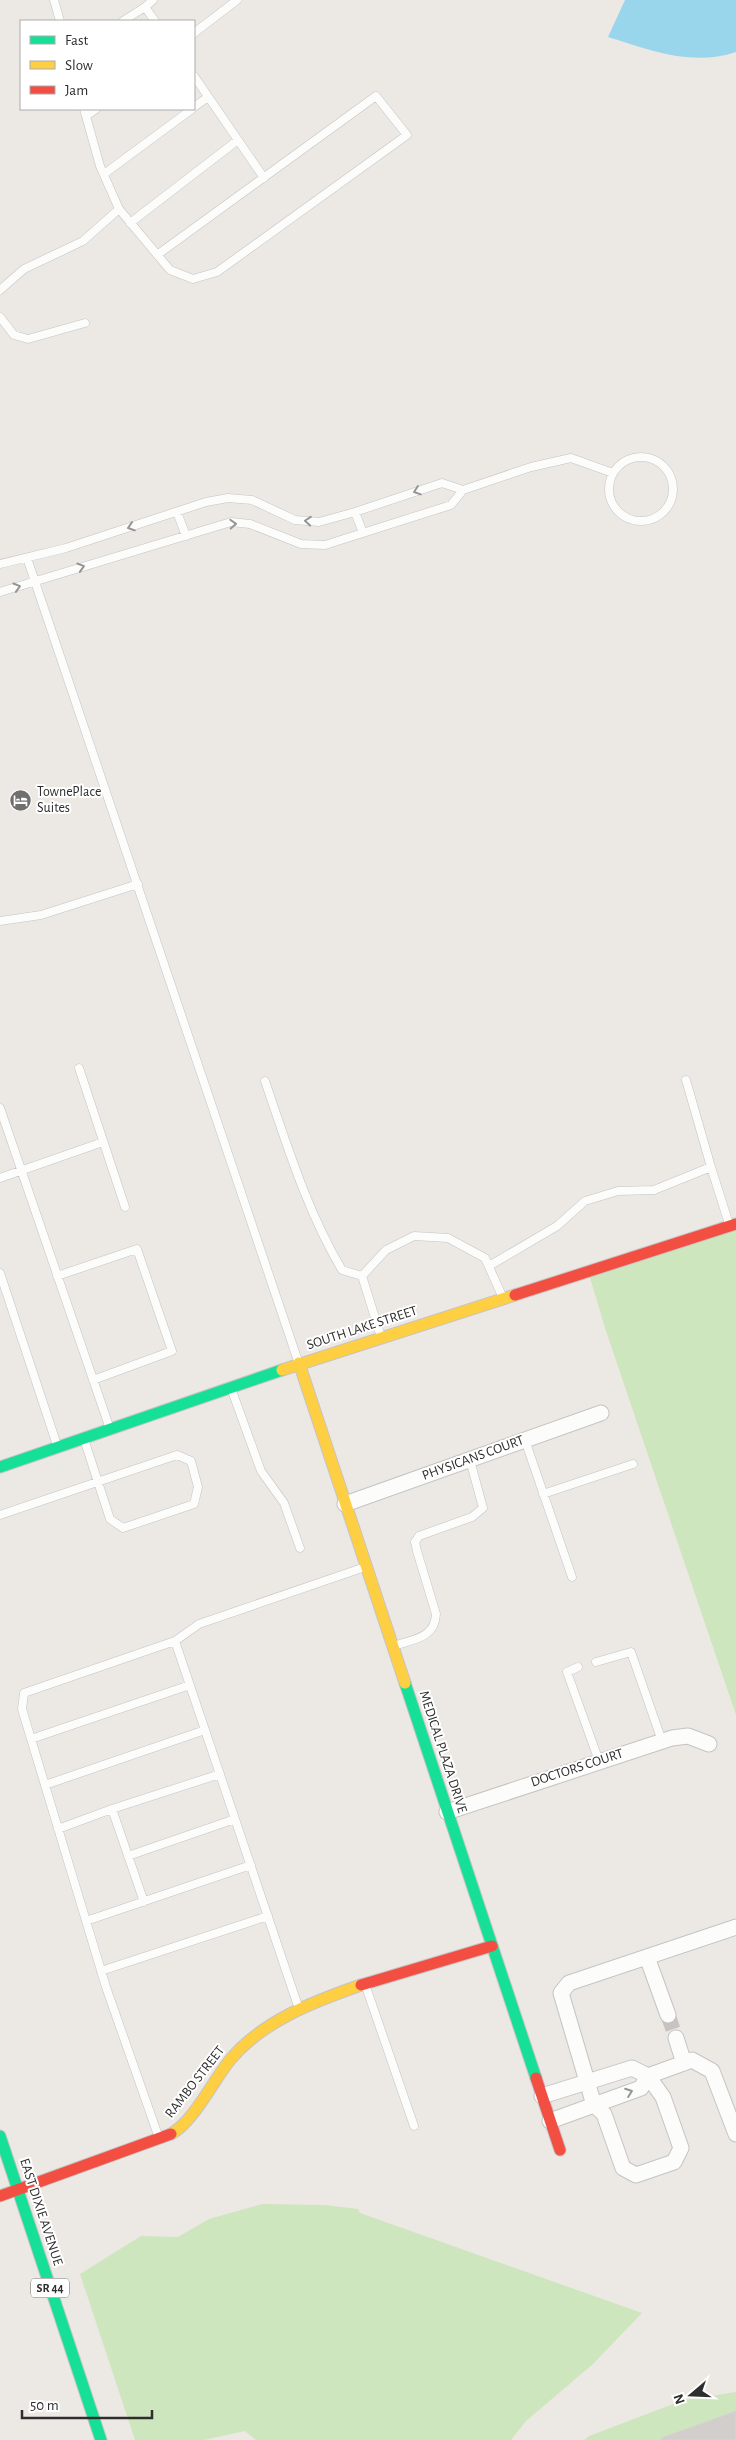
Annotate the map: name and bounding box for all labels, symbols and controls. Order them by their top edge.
legend [20,20,195,110]
text: Fast [65,33,89,48]
text: Slow [65,58,93,73]
text: Jam [65,83,88,98]
one-way arrow [413,485,422,495]
one-way arrow [304,515,312,526]
one-way arrow [229,518,237,529]
one-way arrow [127,521,136,531]
one-way arrow [77,563,85,573]
one-way arrow [13,582,21,592]
place label: TownePlace Suites [37,785,101,815]
hotel icon: TownePlace Suites [9,788,33,812]
street label: SOUTH LAKE STREET [305,1304,419,1352]
street label: PHYSICANS COURT [420,1433,526,1483]
street label: MEDICAL PLAZA DRIVE [417,1689,469,1815]
street label: DOCTORS COURT [529,1746,625,1790]
street label: RAMBO STREET [163,2043,227,2121]
one-way arrow [624,2088,632,2098]
street label: EAST DIXIE AVENUE [17,2157,65,2268]
road number: SR 44 [31,2278,69,2298]
north arrow [666,2370,716,2420]
scale bar [22,2388,152,2420]
text: N [671,2392,688,2406]
text: 50 m [30,2398,59,2413]

